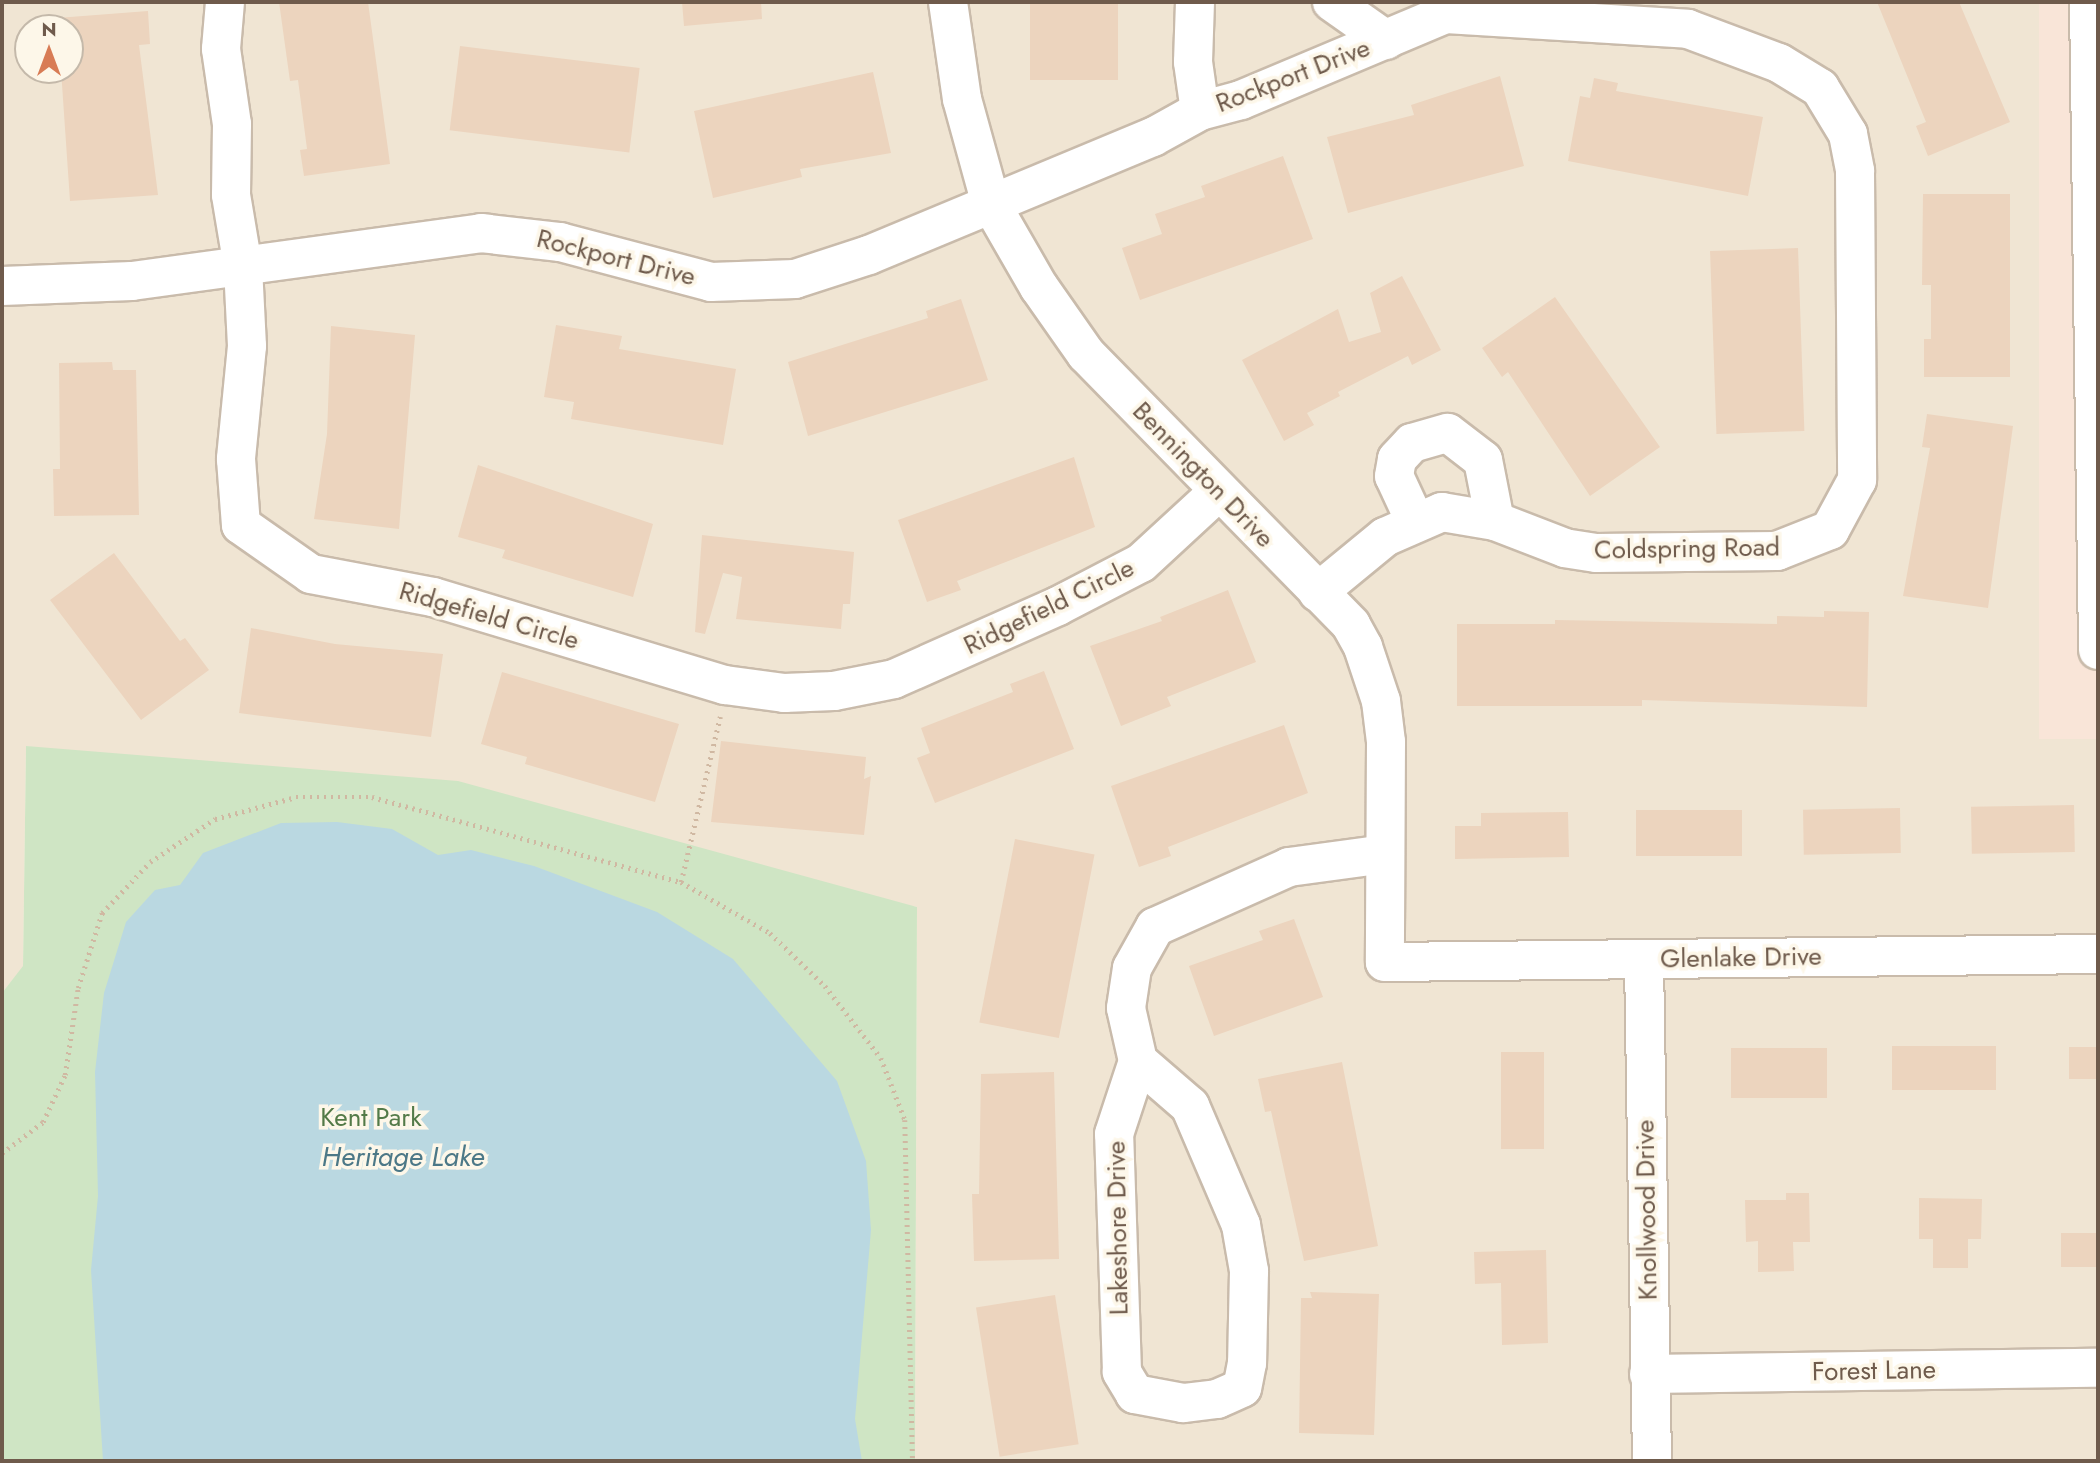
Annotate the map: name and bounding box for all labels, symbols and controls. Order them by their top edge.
north arrow [14,14,84,84]
text: N [41,16,57,43]
street label: Rockport Drive [1212,32,1374,120]
street label: Rockport Drive [533,223,699,293]
street label: Bennington Drive [1126,396,1280,554]
street label: Coldspring Road [1594,532,1780,566]
street label: Ridgefield Circle [959,552,1139,662]
street label: Ridgefield Circle [396,575,582,657]
street label: Glenlake Drive [1660,941,1822,975]
park label: Kent Park [320,1102,422,1134]
street label: Knollwood Drive [1630,1119,1664,1301]
water label: Heritage Lake [322,1140,484,1174]
street label: Lakeshore Drive [1101,1140,1135,1316]
street label: Forest Lane [1812,1354,1936,1388]

